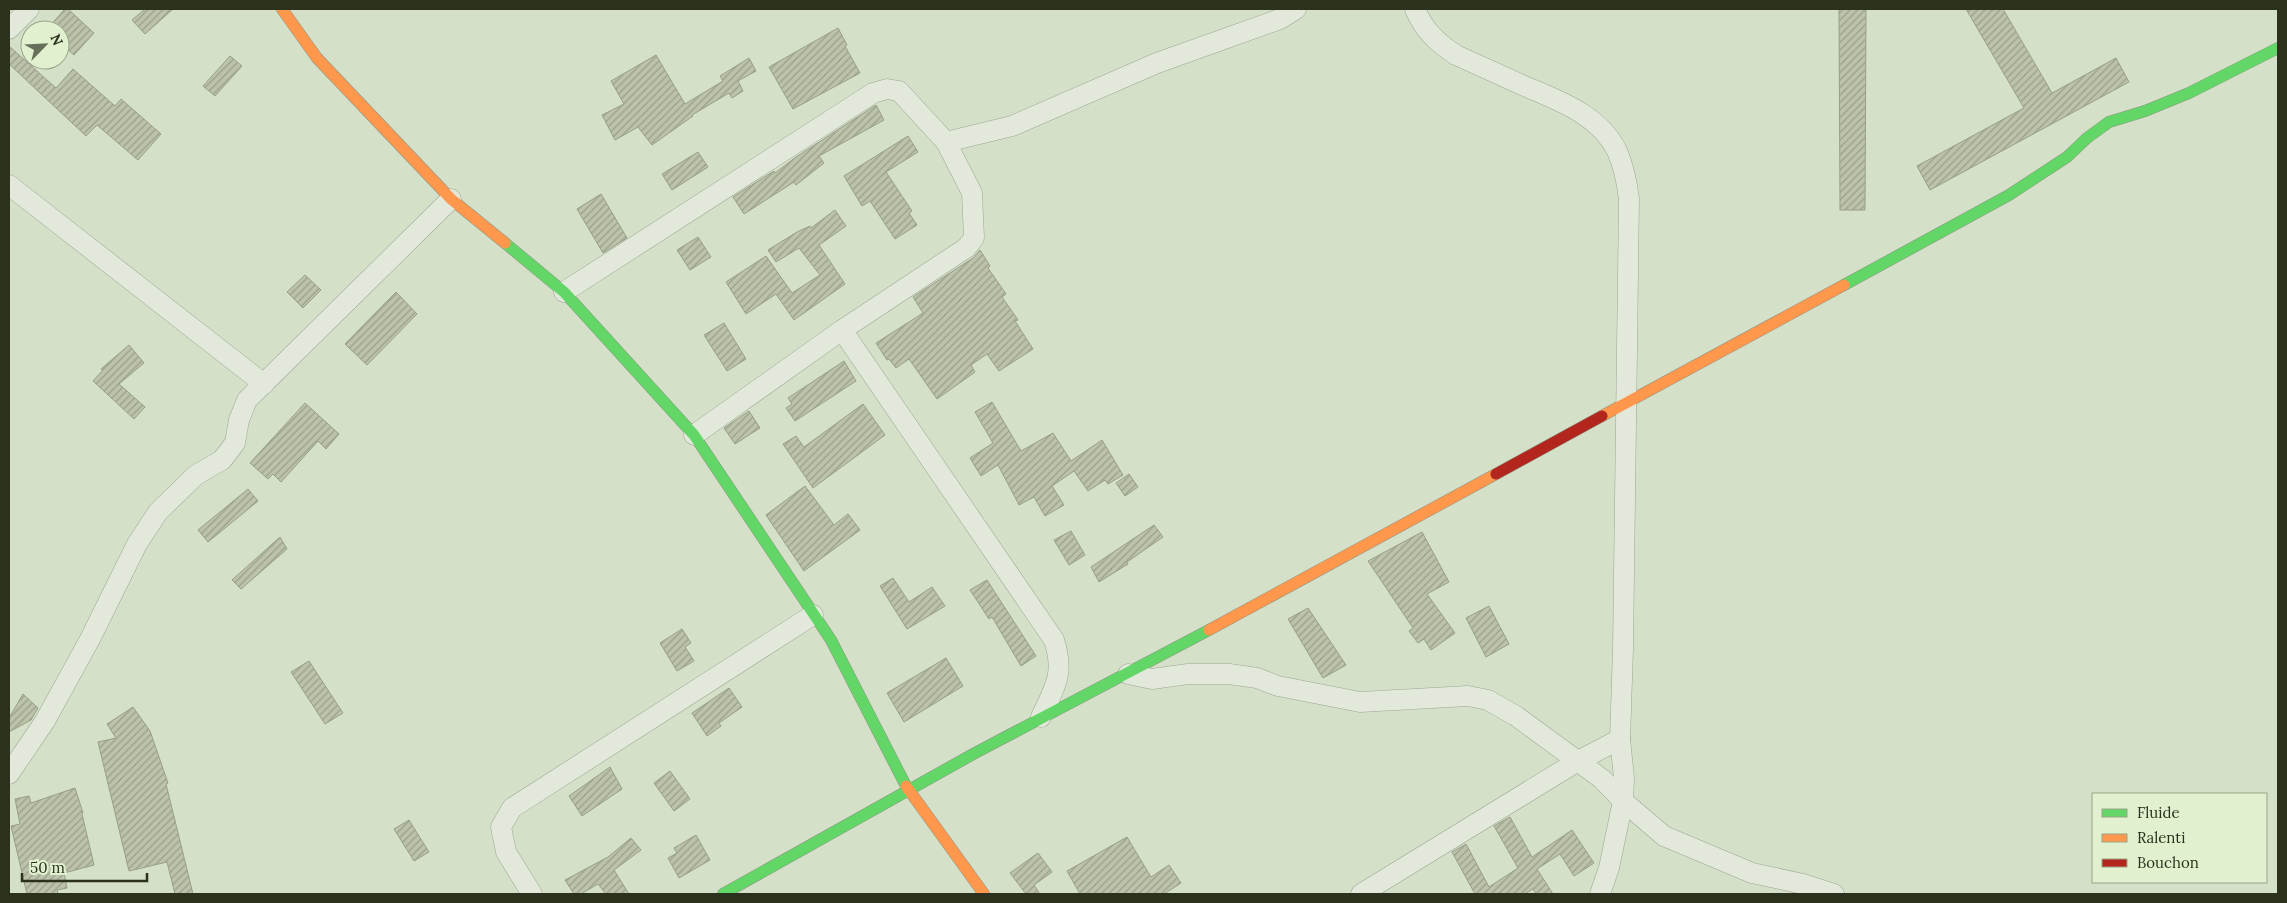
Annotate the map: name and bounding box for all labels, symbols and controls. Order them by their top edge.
north arrow [20,20,70,70]
text: N [46,31,67,48]
legend [2092,793,2267,883]
text: Fluide [2137,803,2180,822]
text: Ralenti [2137,828,2185,847]
scale bar [22,850,148,882]
text: Bouchon [2137,853,2199,872]
text: 50 m [30,858,65,877]

